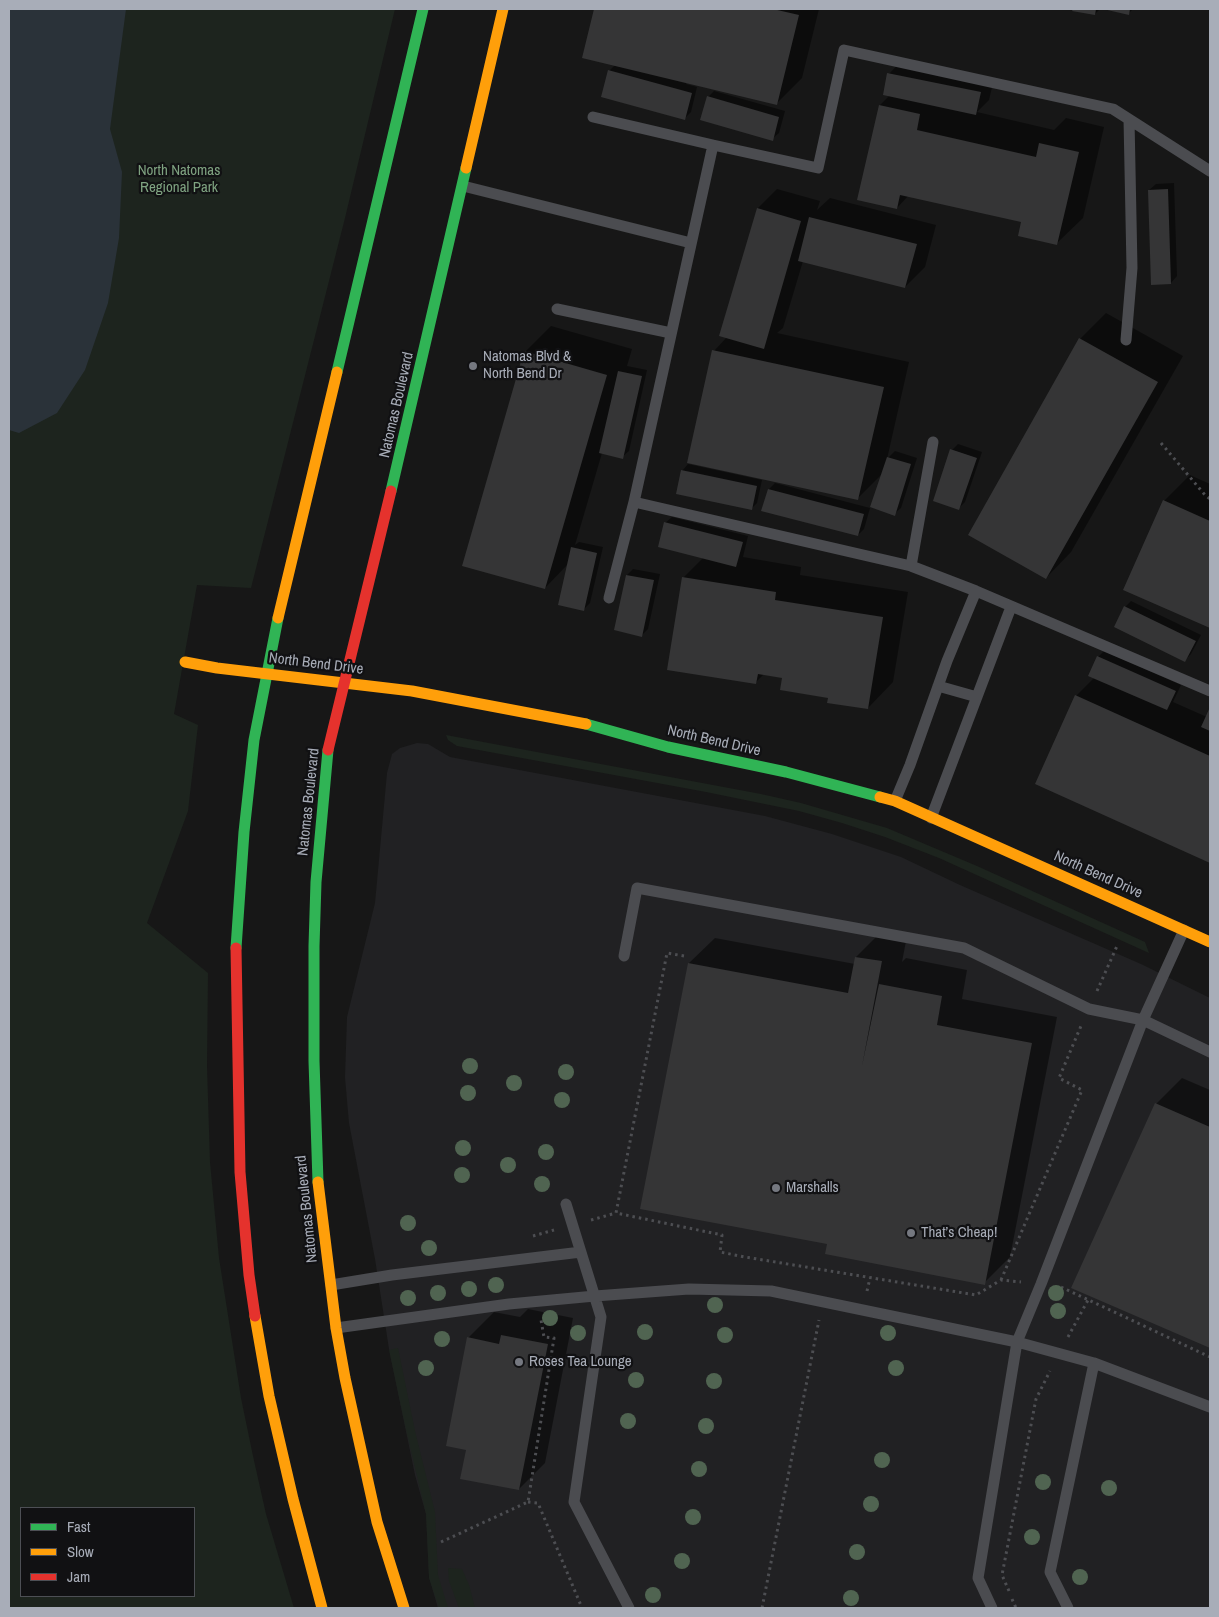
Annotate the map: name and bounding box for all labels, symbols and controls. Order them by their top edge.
park label: North Natomas Regional Park [138,162,220,197]
place label: Natomas Blvd & North Bend Dr [483,348,571,383]
street label: Natomas Boulevard [376,350,418,460]
marker: Natomas Blvd & North Bend Dr [467,360,479,372]
street label: North Bend Drive [268,649,364,679]
street label: North Bend Drive [666,722,762,760]
street label: Natomas Boulevard [294,747,324,857]
street label: North Bend Drive [1051,847,1145,903]
street label: Natomas Boulevard [292,1154,322,1264]
place label: Marshalls [786,1179,839,1197]
marker: Marshalls [770,1182,782,1194]
place label: That’s Cheap! [921,1224,997,1242]
marker: That’s Cheap! [905,1227,917,1239]
place label: Roses Tea Lounge [529,1353,632,1371]
marker: Roses Tea Lounge [513,1356,525,1368]
legend [20,1507,195,1597]
text: Fast [67,1516,90,1537]
text: Slow [67,1541,94,1562]
text: Jam [67,1566,90,1587]

